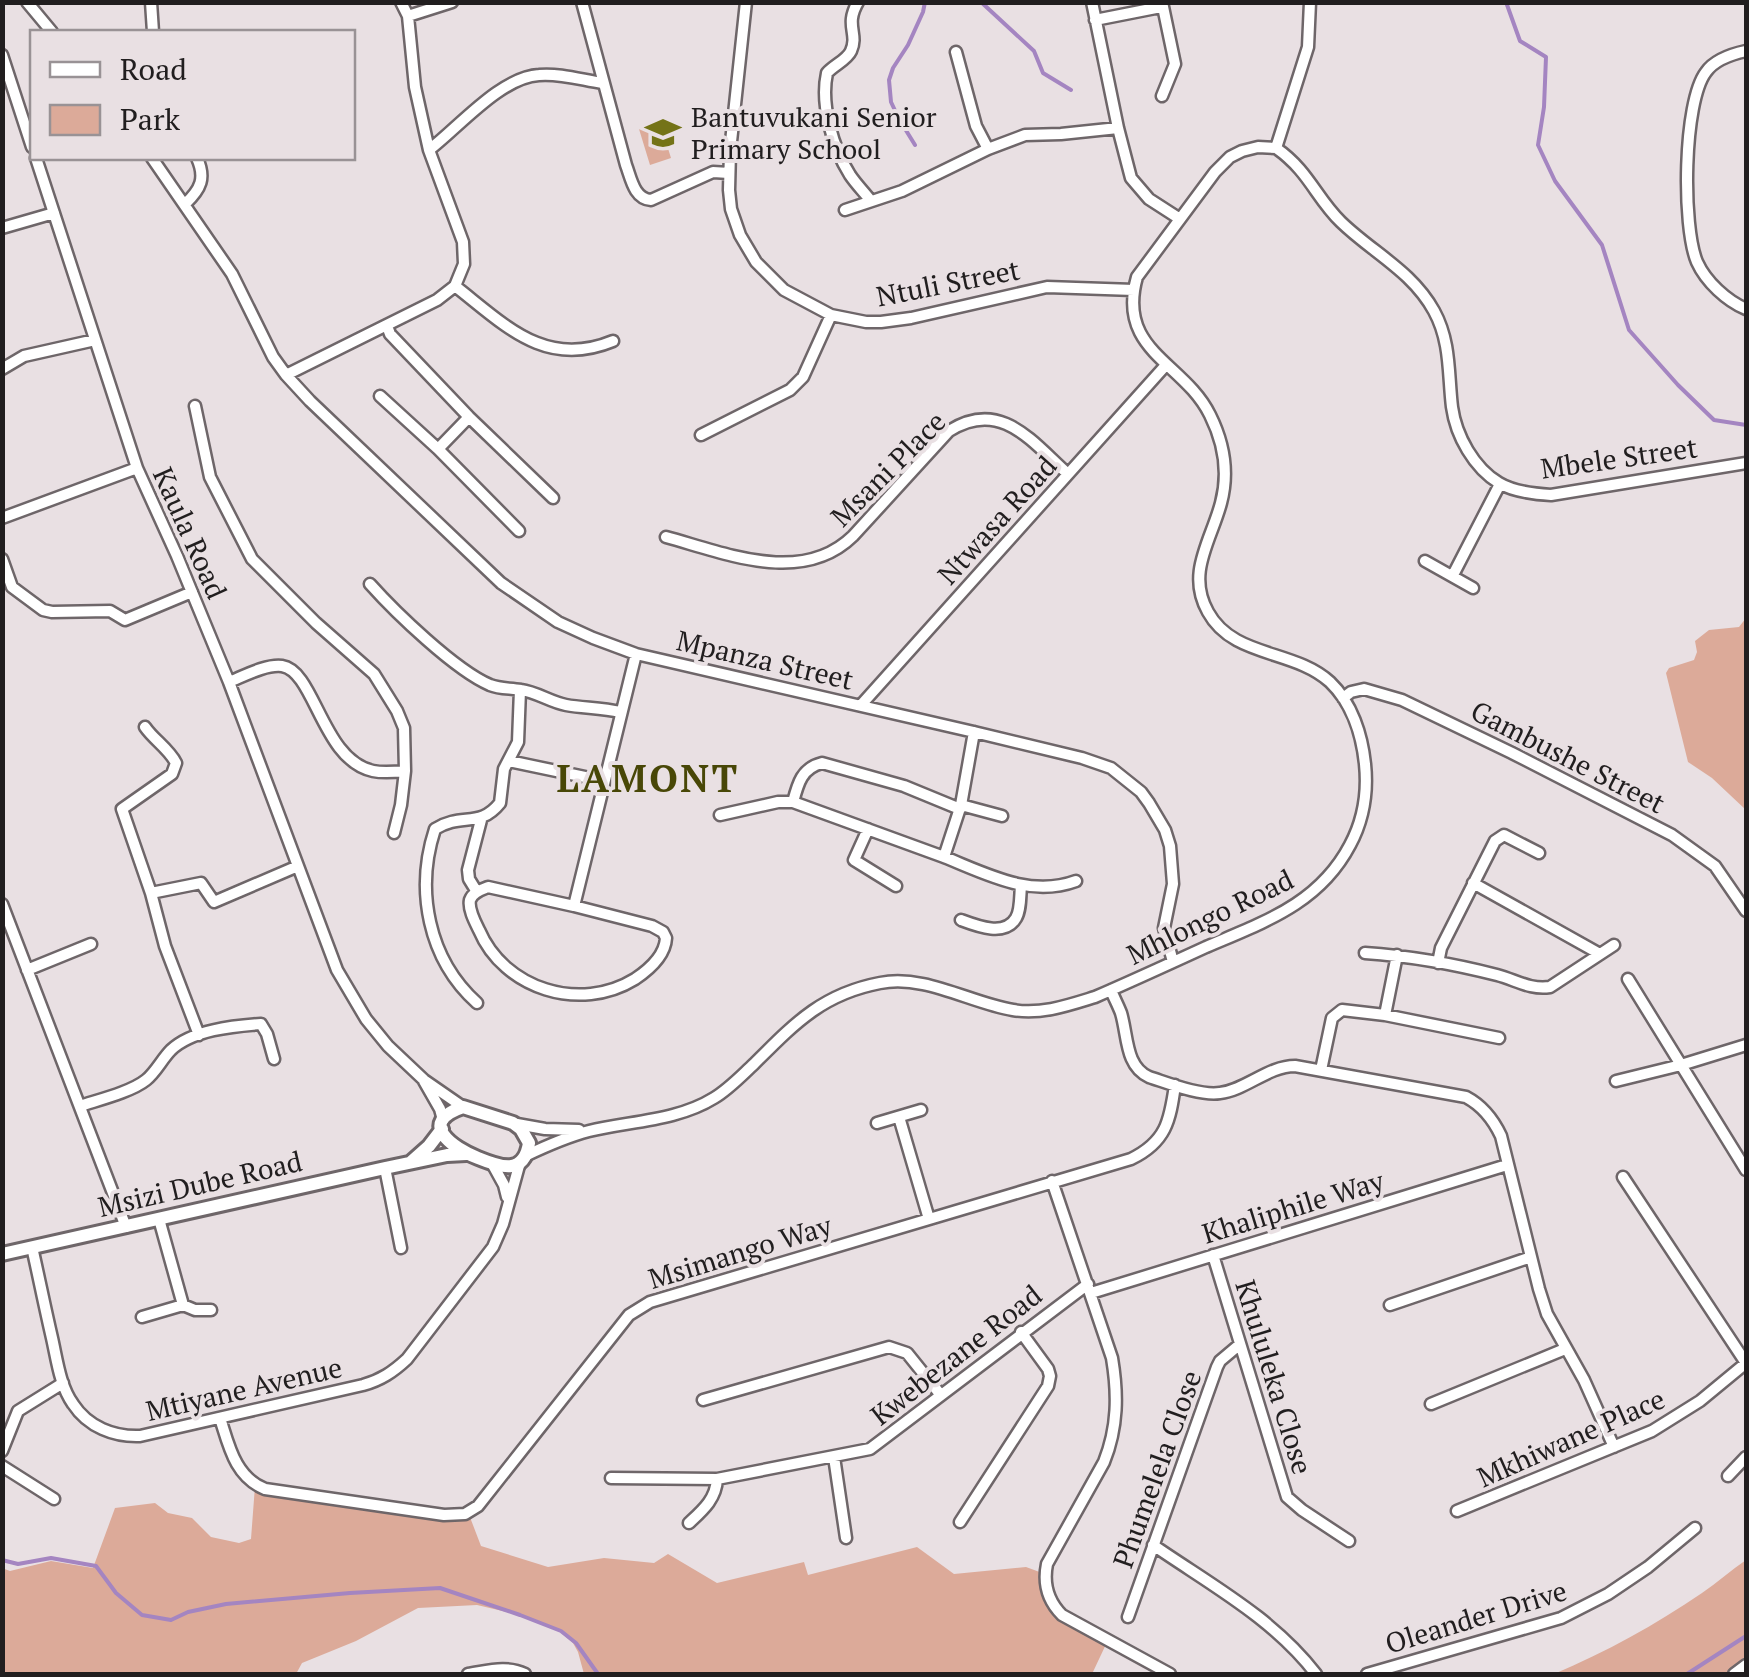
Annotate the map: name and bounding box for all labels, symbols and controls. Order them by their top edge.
legend [30,30,355,160]
text: Road [120,49,187,89]
place label: Bantuvukani Senior Primary School [691,98,937,167]
text: Park [120,99,181,139]
school or university icon: Bantuvukani Senior Primary School [644,114,682,152]
street label: Ntuli Street [873,250,1023,315]
street label: Msani Place [822,403,953,534]
street label: Mbele Street [1538,428,1700,487]
street label: Ntwasa Road [929,447,1064,592]
street label: Kaula Road [145,461,236,604]
street label: Mpanza Street [673,621,858,698]
street label: Gambushe Street [1465,692,1672,822]
district label: LAMONT [557,753,740,803]
street label: Mhlongo Road [1120,860,1299,973]
street label: Msizi Dube Road [94,1142,306,1225]
street label: Khaliphile Way [1197,1161,1389,1252]
street label: Msimango Way [644,1206,837,1297]
street label: Khululeka Close [1227,1275,1322,1478]
street label: Kwebezane Road [863,1276,1049,1433]
street label: Mtiyane Avenue [142,1348,346,1429]
street label: Phumelela Close [1104,1365,1209,1573]
street label: Mkhiwane Place [1471,1380,1670,1495]
street label: Oleander Drive [1381,1571,1571,1662]

